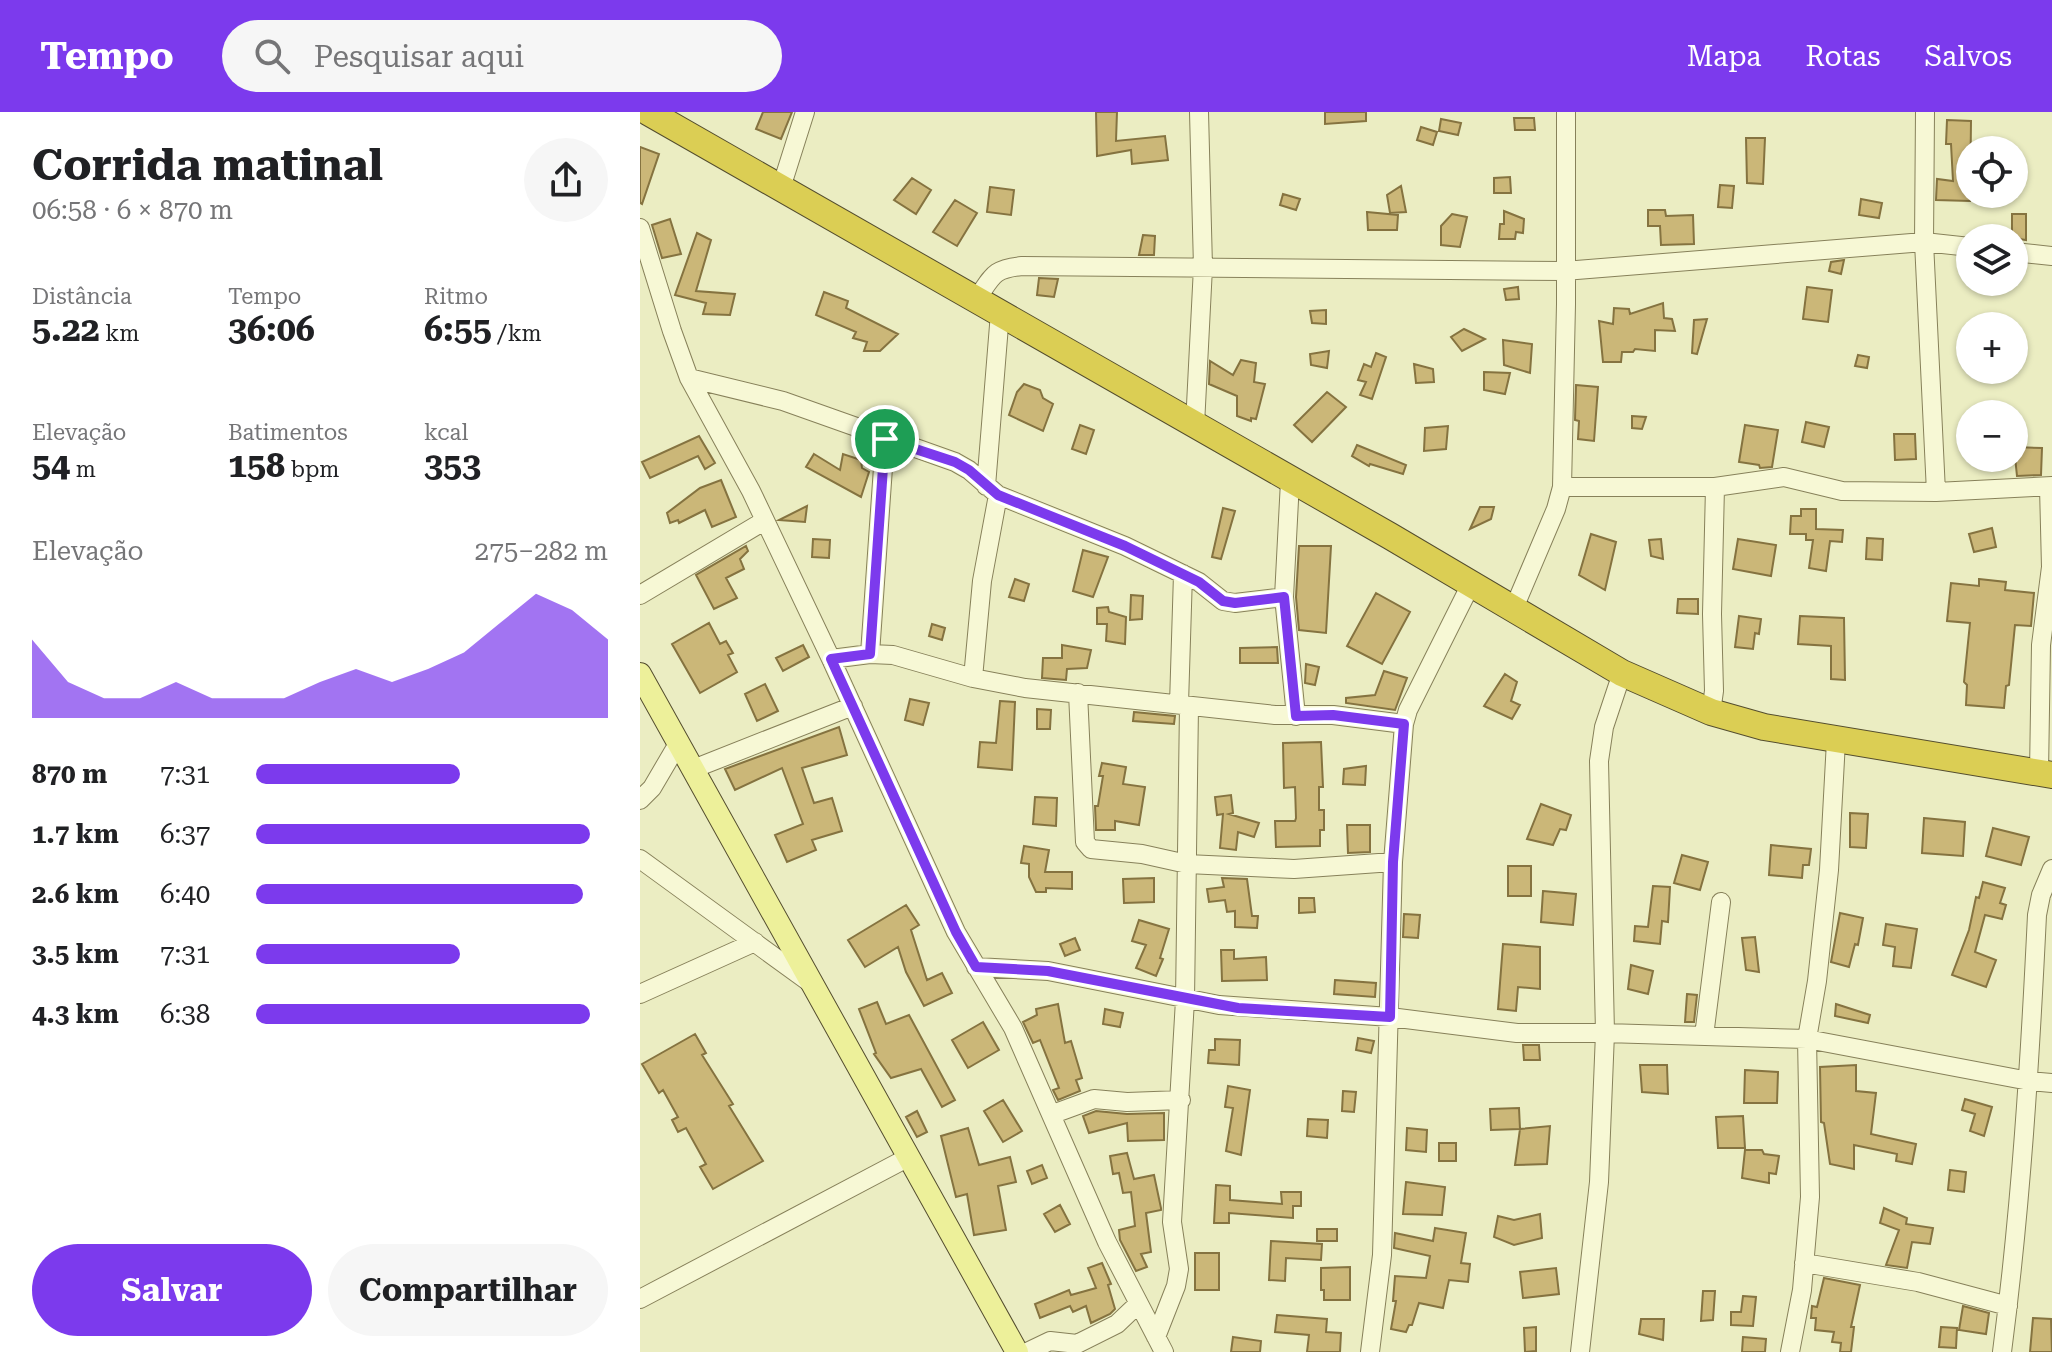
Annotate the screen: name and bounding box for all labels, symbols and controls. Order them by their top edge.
search box [222,20,782,92]
text: Tempo [40,34,174,78]
icon: search [250,34,294,78]
text: Pesquisar aqui [314,39,524,74]
text: Mapa [1687,40,1761,73]
text: Rotas [1805,40,1880,73]
text: Salvos [1924,40,2012,73]
map controls [1956,136,2028,472]
button: locate [1956,136,2028,208]
button: share [524,138,608,222]
text: Corrida matinal [32,139,383,191]
text: 06:58 · 6 × 870 m [32,195,233,225]
button: layers [1956,224,2028,296]
text: Distância [32,284,132,309]
text: Tempo [228,284,301,309]
text: Ritmo [424,284,488,309]
text: 5.22 [32,309,100,349]
text: 36:06 [228,309,315,349]
text: 6:55 [424,309,492,349]
button: + [1956,312,2028,384]
text: km [100,321,139,346]
text: /km [492,321,542,346]
button: − [1956,400,2028,472]
pin [851,405,919,473]
icon: arrive [863,417,907,461]
text: Elevação [32,420,126,445]
text: Batimentos [228,420,348,445]
text: kcal [424,420,468,445]
text: 54 [32,445,70,485]
text: 158 [228,445,285,485]
text: 353 [424,445,481,485]
text: m [70,457,96,482]
text: bpm [285,457,339,482]
text: Elevação [32,536,143,566]
text: 275–282 m [475,536,608,566]
text: 870 m [32,759,107,789]
text: 7:31 [160,759,210,789]
text: 1.7 km [32,819,119,849]
text: 6:37 [160,819,210,849]
text: 2.6 km [32,879,119,909]
text: 6:40 [160,879,210,909]
text: 3.5 km [32,939,119,969]
text: 7:31 [160,939,210,969]
text: 4.3 km [32,999,119,1029]
text: 6:38 [160,999,210,1029]
button: Salvar [32,1244,312,1336]
button: Compartilhar [328,1244,608,1336]

